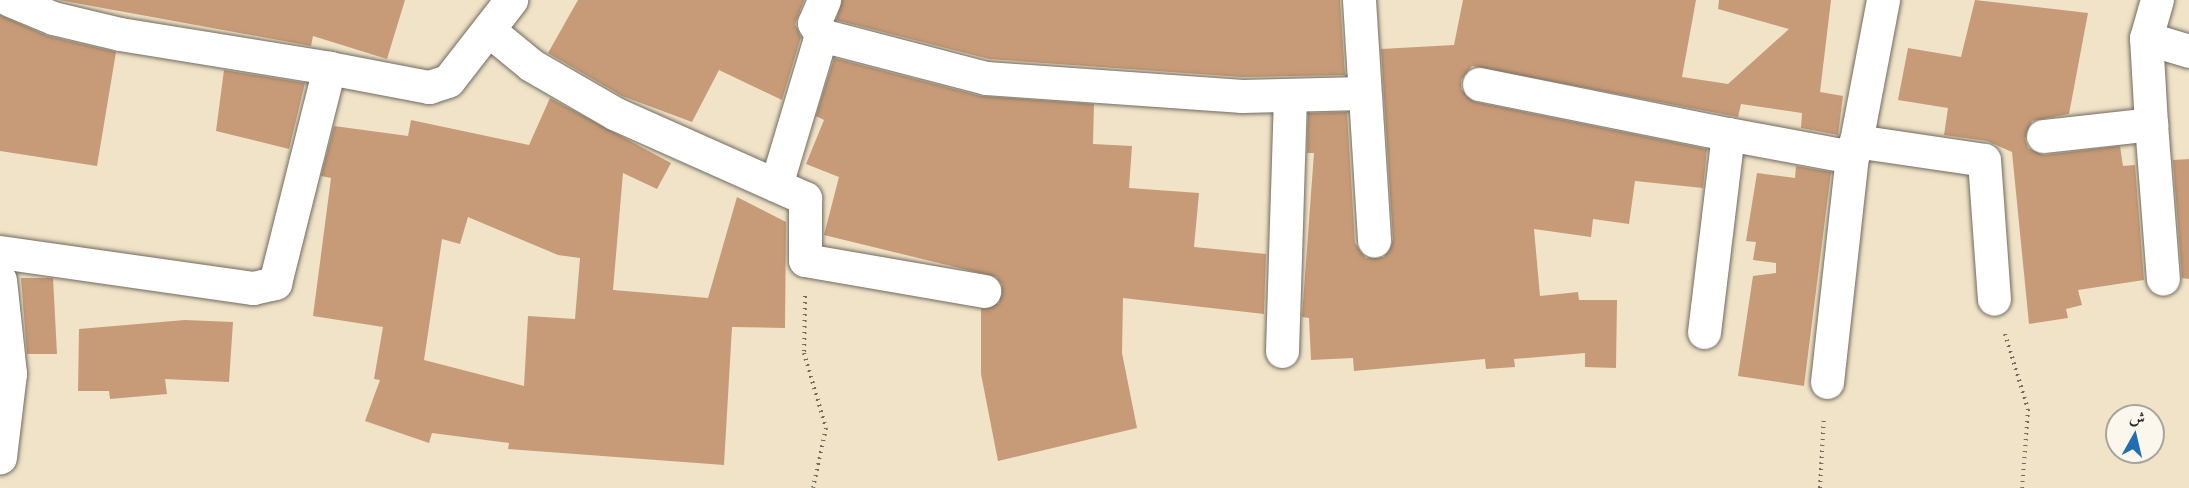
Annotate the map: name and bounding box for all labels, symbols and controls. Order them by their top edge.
north arrow [2105,404,2165,464]
text: ش [2128,407,2146,429]

